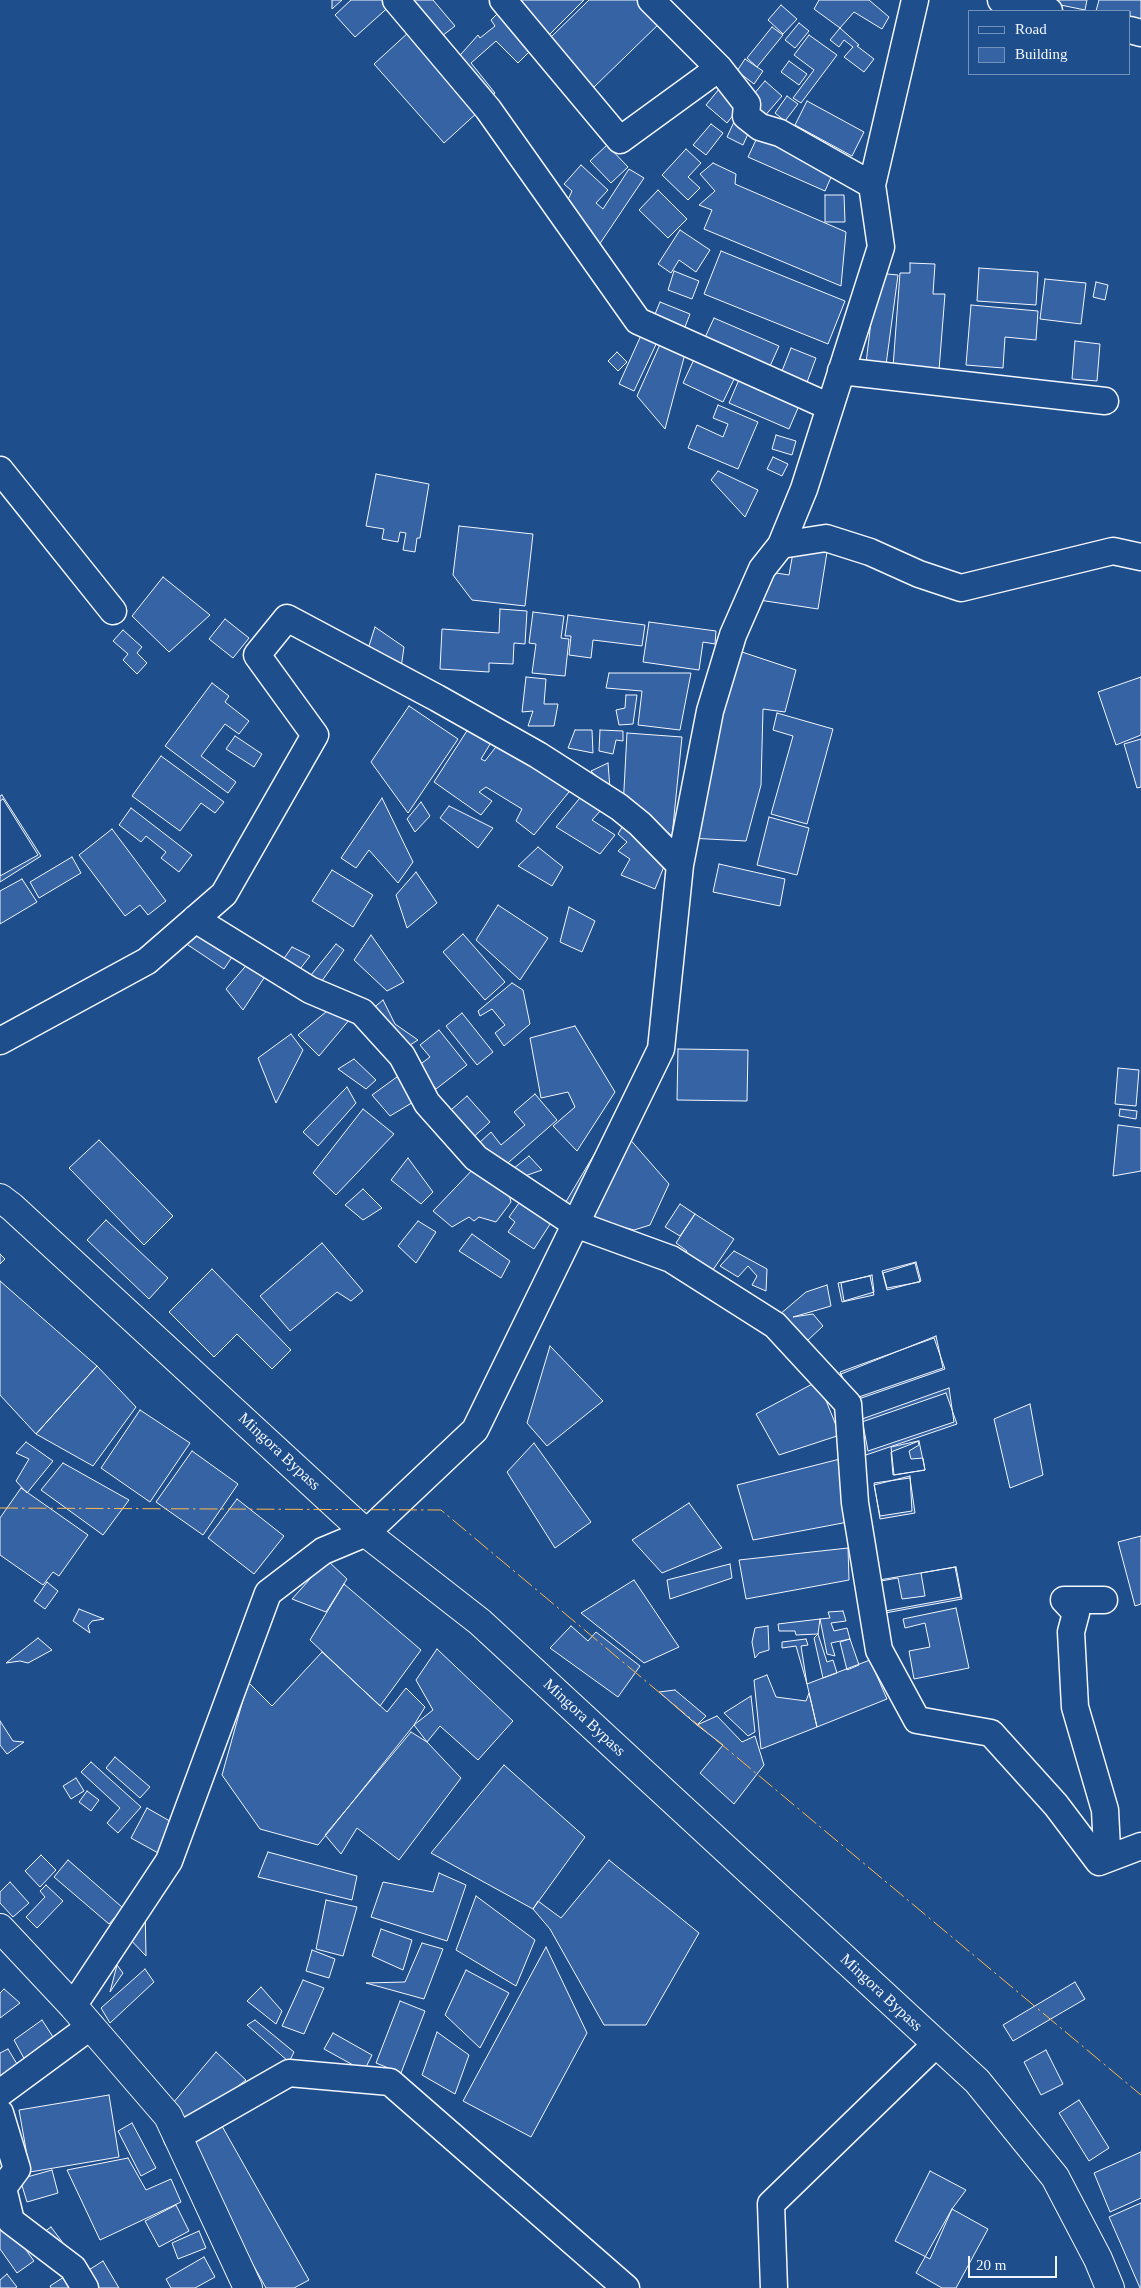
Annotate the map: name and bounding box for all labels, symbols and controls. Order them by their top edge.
legend [968,10,1131,75]
text: Road [1015,21,1047,37]
text: Building [1015,46,1068,62]
street label: Mingora Bypass [229,1404,329,1500]
street label: Mingora Bypass [534,1670,634,1766]
street label: Mingora Bypass [831,1945,931,2041]
scale bar [971,2246,1060,2278]
text: 20 m [976,2257,1006,2273]

